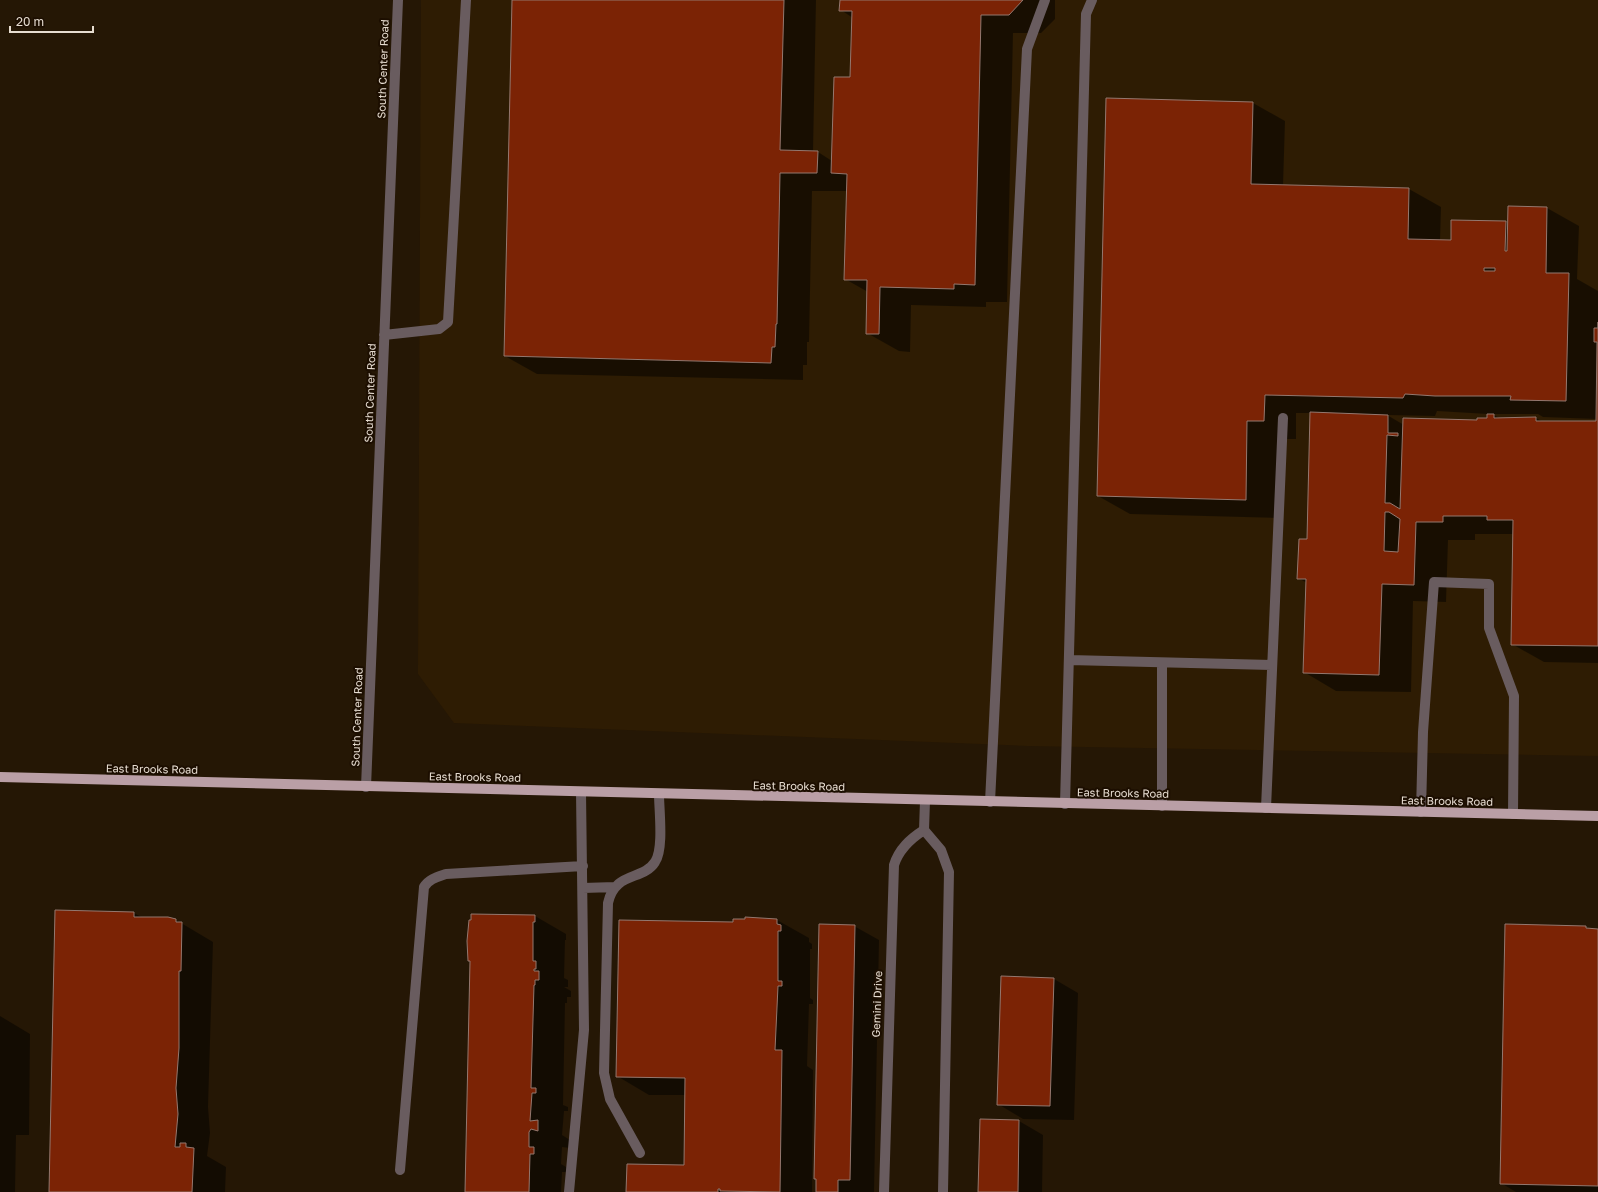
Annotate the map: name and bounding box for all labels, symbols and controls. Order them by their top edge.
scale bar [10,8,93,34]
text: 20 m [16,14,44,29]
street label: South Center Road [374,19,391,119]
street label: South Center Road [361,343,378,443]
street label: South Center Road [348,667,365,767]
street label: East Brooks Road [106,761,198,776]
street label: East Brooks Road [429,769,521,784]
street label: East Brooks Road [753,778,845,793]
street label: East Brooks Road [1077,785,1169,800]
street label: East Brooks Road [1401,793,1493,808]
street label: Gemini Drive [869,971,884,1037]

